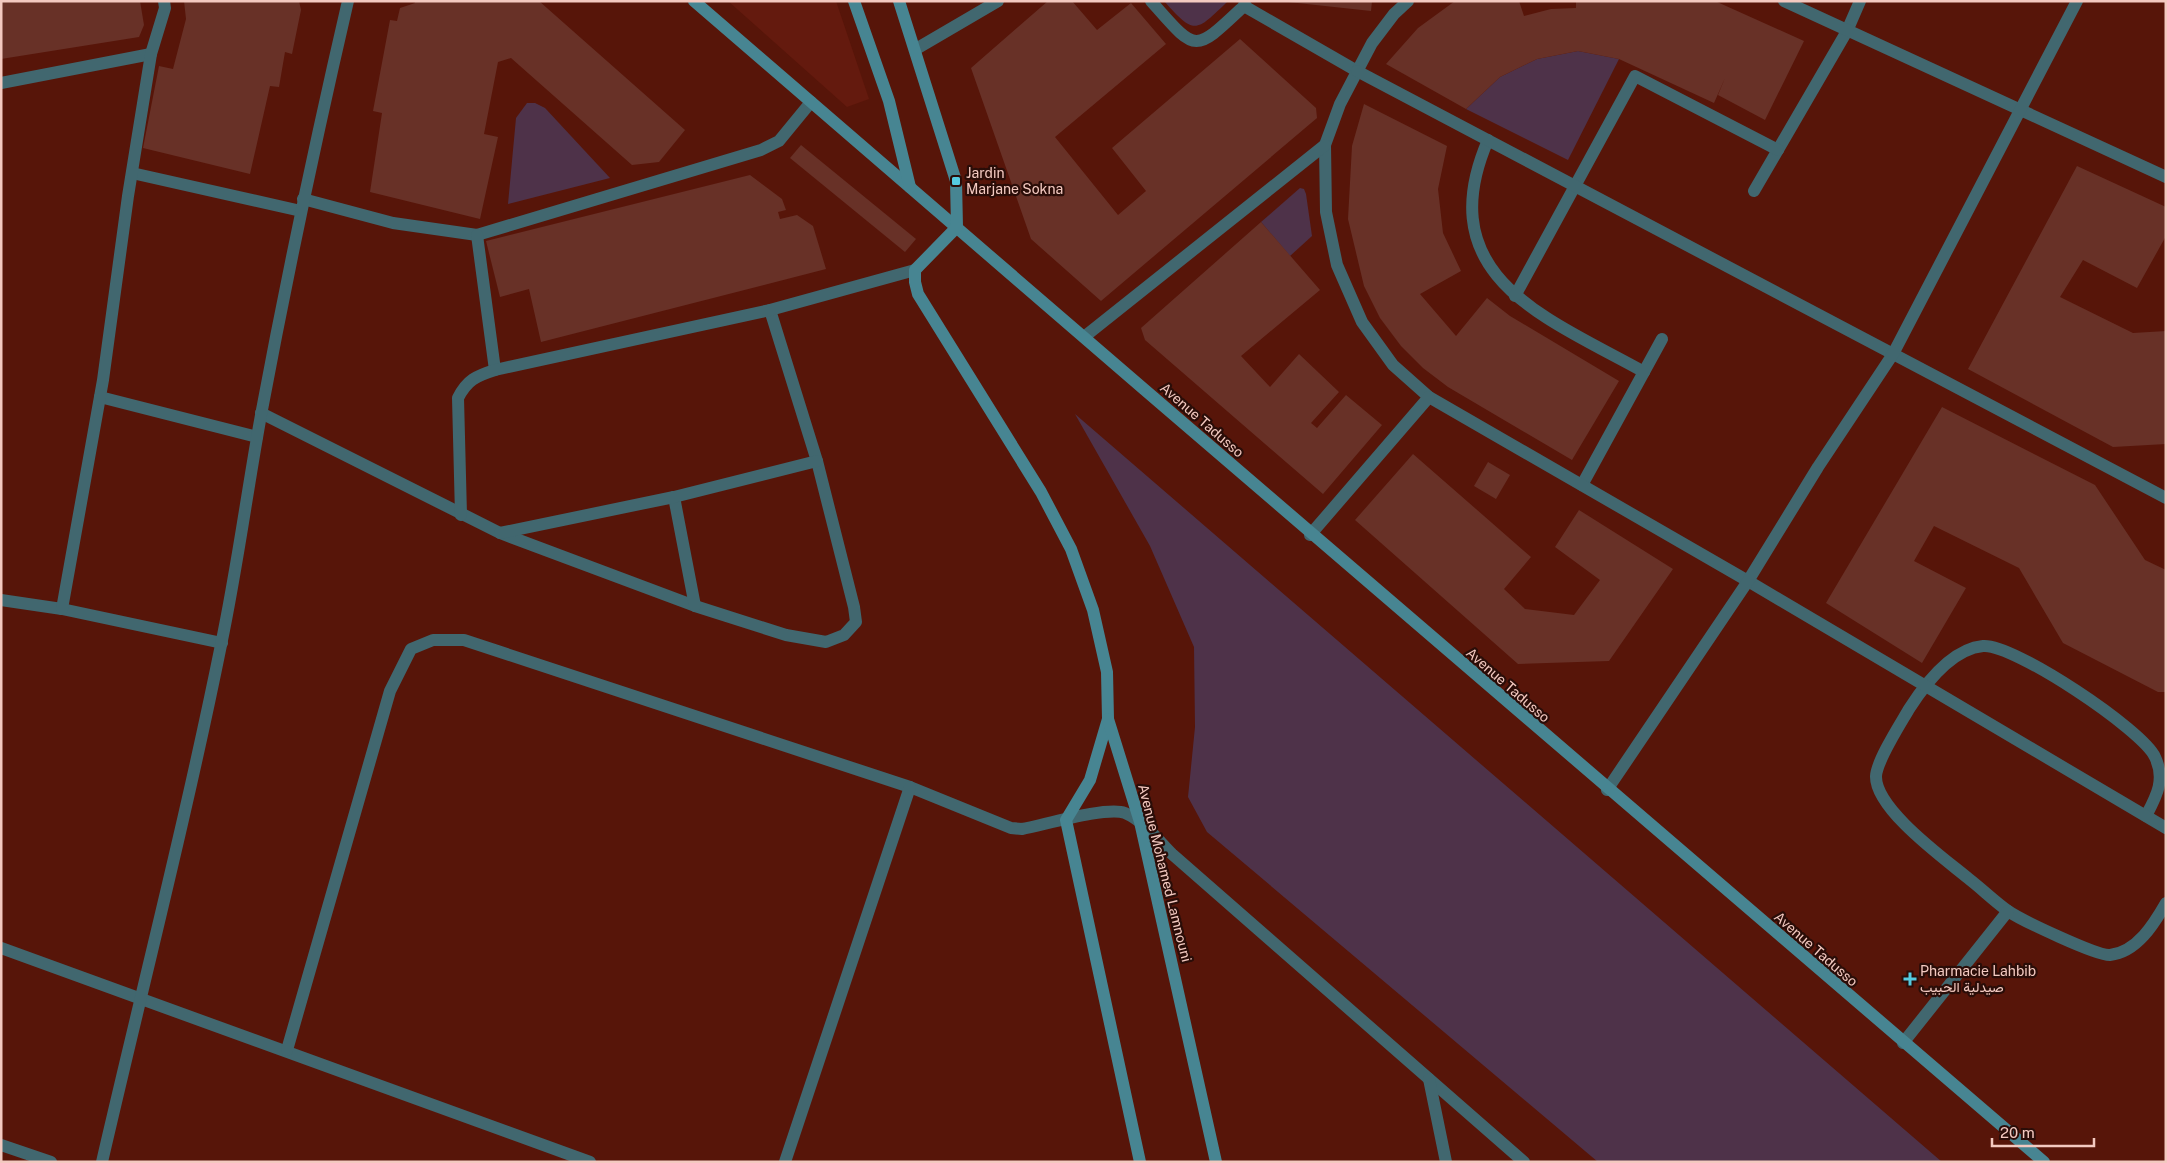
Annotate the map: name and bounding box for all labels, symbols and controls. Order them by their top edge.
place label: Jardin Marjane Sokna [966,165,1063,197]
marker: Jardin Marjane Sokna [950,175,962,187]
street label: Avenue Tadusso [1157,379,1247,461]
street label: Avenue Tadusso [1463,644,1553,726]
street label: Avenue Mohamed Lamnouni [1135,782,1195,964]
street label: Avenue Tadusso [1771,908,1861,990]
place label: Pharmacie Lahbib صيدلية الحبيب [1920,963,2036,996]
marker: Pharmacie Lahbib صيدلية الحبيب [1904,973,1916,985]
scale bar [1992,1116,2094,1148]
text: 20 m [2000,1124,2035,1141]

